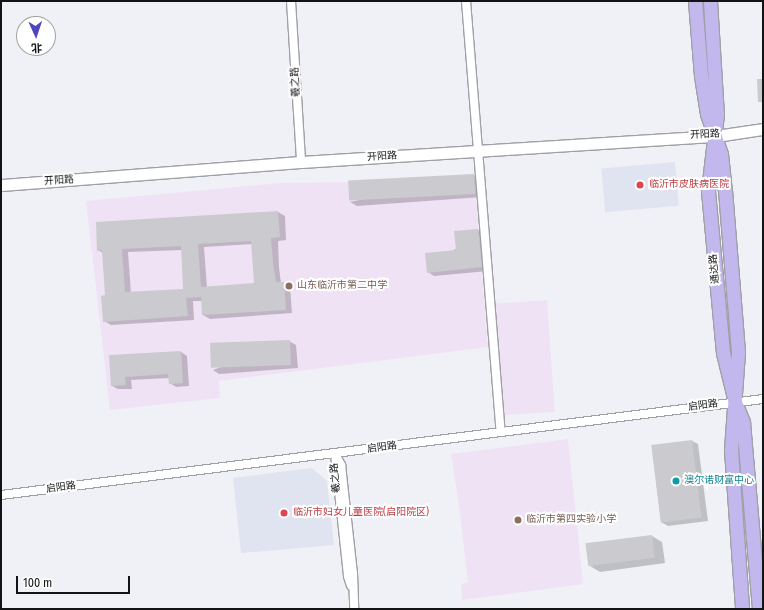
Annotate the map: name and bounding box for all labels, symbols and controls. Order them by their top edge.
north arrow [16,16,56,56]
text: 北 [31,41,42,54]
street label: 羲之路 [289,67,303,97]
street label: 开阳路 [690,128,720,142]
street label: 开阳路 [367,150,397,164]
street label: 开阳路 [44,174,74,188]
marker: 临沂市皮肤病医院 [634,179,646,191]
place label: 临沂市皮肤病医院 [649,179,729,191]
street label: 通达路 [708,254,722,284]
place label: 山东临沂市第二中学 [297,280,387,292]
marker: 山东临沂市第二中学 [284,281,294,291]
street label: 启阳路 [687,398,719,414]
street label: 启阳路 [366,440,398,456]
street label: 羲之路 [329,463,343,493]
place label: 澳尔诺财富中心 [684,475,754,487]
marker: 澳尔诺财富中心 [671,476,681,486]
street label: 启阳路 [45,480,77,496]
marker: 临沂市妇女儿童医院(启阳院区) [278,507,290,519]
place label: 临沂市妇女儿童医院(启阳院区) [293,507,429,519]
place label: 临沂市第四实验小学 [526,514,616,526]
marker: 临沂市第四实验小学 [513,515,523,525]
scale bar [18,568,132,594]
text: 100 m [23,576,52,590]

